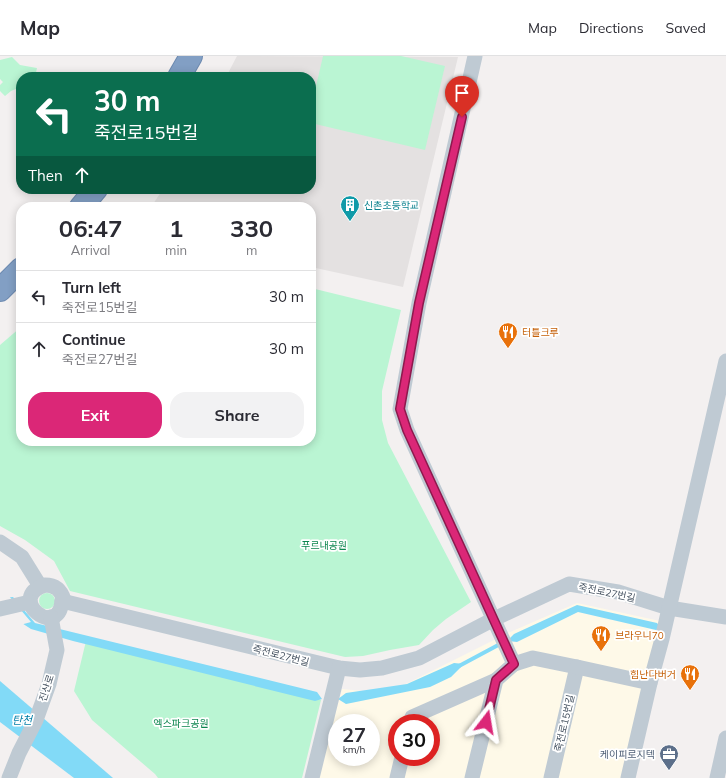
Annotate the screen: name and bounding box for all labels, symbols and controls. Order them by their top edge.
text: Map [20,16,60,40]
text: Map [528,19,557,37]
text: Directions [579,19,644,37]
text: Saved [666,19,706,37]
pin [445,76,479,117]
icon: arrive [451,82,473,104]
text: 30 m [94,83,160,118]
icon: left [28,88,80,140]
text: 죽전로15번길 [94,121,198,144]
icon: ahead [71,164,93,186]
text: Then [28,166,63,185]
building icon: 신촌초등학교 [339,194,361,222]
place label: 신촌초등학교 [364,199,419,212]
text: 06:47 [59,213,122,243]
text: 1 [169,213,183,243]
text: 330 [230,213,273,243]
text: Arrival [71,242,110,258]
text: min [165,242,187,258]
text: m [246,242,257,258]
text: Turn left [62,278,121,297]
icon: left [28,286,50,308]
text: 30 m [269,287,304,306]
text: 죽전로15번길 [62,299,137,315]
restaurant icon: 터틀크루 [497,321,519,349]
place label: 터틀크루 [522,326,559,339]
text: Continue [62,330,125,349]
icon: ahead [28,338,50,360]
text: 30 m [269,339,304,358]
text: 죽전로27번길 [62,351,137,367]
button: Exit [28,392,162,438]
button: Share [170,392,304,438]
park label: 푸르내공원 [301,539,347,552]
street label: 죽전로27번길 [577,580,637,605]
restaurant icon: 브라우니70 [590,624,612,652]
place label: 브라우니70 [615,629,664,642]
street label: 죽전로27번길 [251,642,311,669]
restaurant icon: 힘난다버거 [679,663,701,691]
place label: 힘난다버거 [630,668,676,681]
street label: 진산로 [36,673,57,703]
street label: 죽전로15번길 [552,693,577,753]
position arrow [465,701,507,743]
water label: 탄천 [12,713,34,727]
speed limit sign: 30 [388,714,440,766]
park label: 엑스파크공원 [153,717,209,730]
text: 27 [342,722,366,747]
text: km/h [343,743,365,756]
office icon: 케이피로지텍 [658,743,680,771]
place label: 케이피로지텍 [600,748,655,761]

